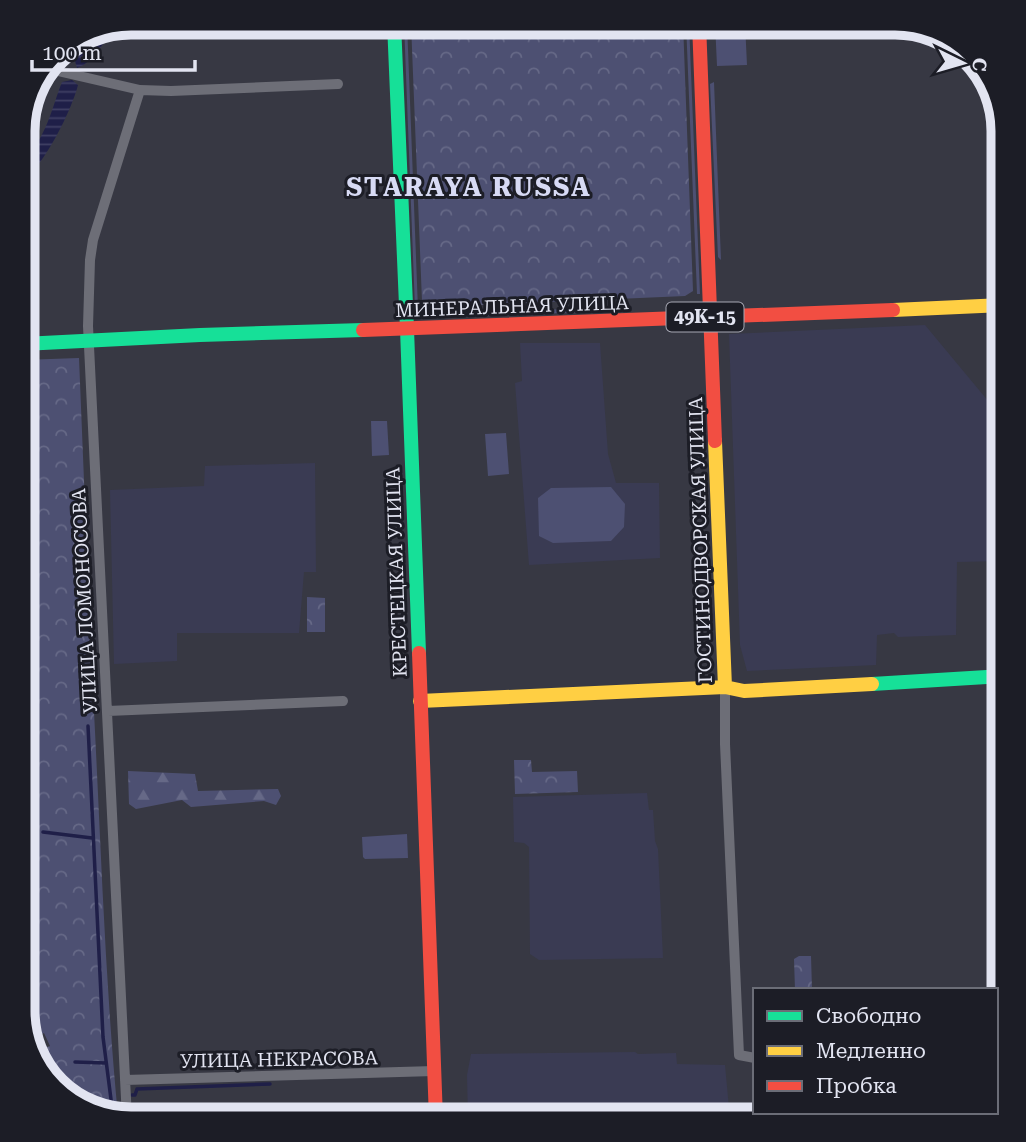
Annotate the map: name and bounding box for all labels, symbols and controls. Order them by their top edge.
scale bar [32,28,194,72]
north arrow [928,28,998,98]
text: 100 m [42,41,102,65]
text: С [967,57,991,72]
district label: STARAYA RUSSA [346,172,592,202]
street label: МИНЕРАЛЬНАЯ УЛИЦА [395,291,630,322]
road number: 49К-15 [666,302,744,332]
street label: ГОСТИНОДВОРСКАЯ УЛИЦА [684,396,717,683]
street label: КРЕСТЕЦКАЯ УЛИЦА [381,466,412,677]
street label: УЛИЦА ЛОМОНОСОВА [67,487,102,714]
legend [753,988,998,1114]
text: Свободно [816,1004,922,1028]
text: Медленно [816,1039,926,1063]
street label: УЛИЦА НЕКРАСОВА [180,1046,379,1073]
text: Пробка [816,1074,897,1098]

